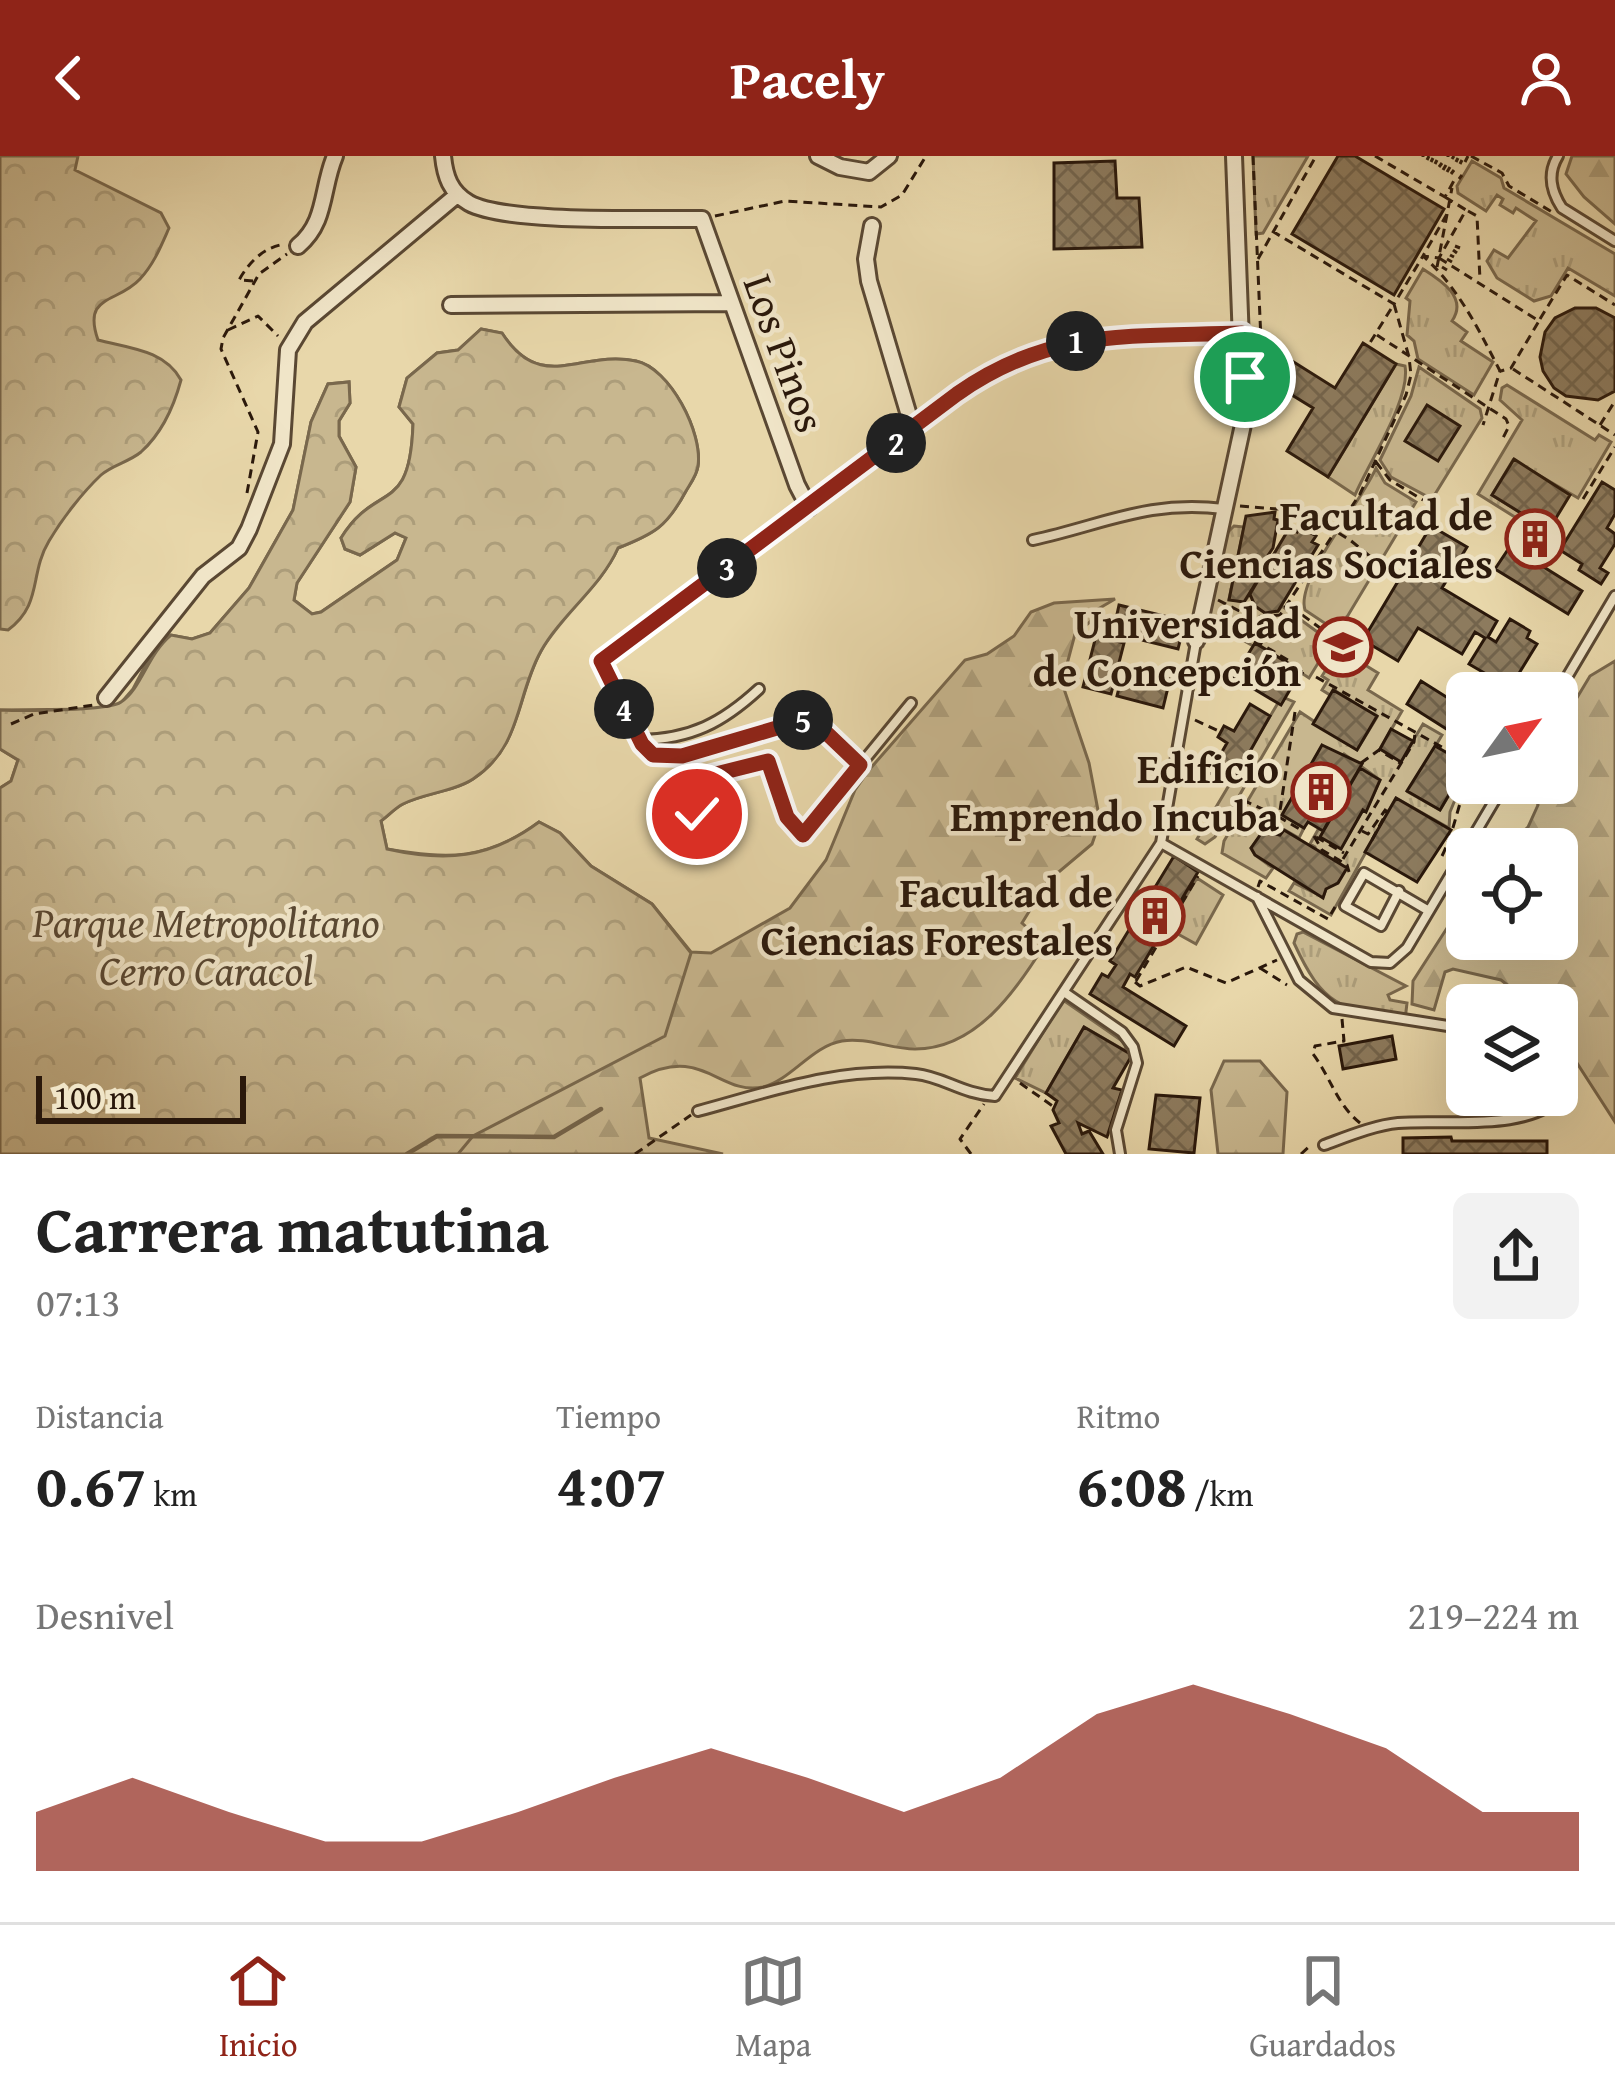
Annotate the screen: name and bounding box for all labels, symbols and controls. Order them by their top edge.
text: Pacely [730,39,885,118]
icon: back [36,45,102,111]
icon: person [1513,45,1579,111]
street label: Los Pinos [729,265,842,440]
pin: 1 [1046,311,1106,371]
text: 1 [1067,317,1085,365]
pin [1194,326,1296,428]
icon: arrive [1212,344,1278,410]
pin: 2 [866,413,926,473]
text: 2 [887,419,905,467]
place label: Facultad de Ciencias Sociales [1180,484,1493,593]
building icon: Facultad de Ciencias Sociales [1504,508,1566,570]
pin: 3 [697,538,757,598]
text: 3 [718,544,736,592]
place label: Universidad de Concepción [1033,592,1302,701]
school or university icon: Universidad de Concepción [1312,616,1374,678]
north arrow [1446,672,1578,804]
map controls [1446,672,1578,1116]
pin: 4 [594,679,654,739]
text: 4 [615,685,633,733]
pin: 5 [773,690,833,750]
text: 5 [794,696,812,744]
place label: Edificio Emprendo Incuba [950,737,1279,846]
building icon: Edificio Emprendo Incuba [1290,761,1352,823]
pin [646,763,748,865]
icon: check [664,781,730,847]
button: locate [1446,828,1578,960]
place label: Facultad de Ciencias Forestales [761,861,1113,970]
building icon: Facultad de Ciencias Forestales [1124,885,1186,947]
park label: Parque Metropolitano Cerro Caracol [32,891,379,1000]
button: layers [1446,984,1578,1116]
scale bar [36,1070,246,1123]
text: 100 m [54,1073,136,1121]
text: Carrera matutina [36,1179,549,1276]
button: share [1453,1193,1579,1319]
text: 07:13 [36,1273,121,1330]
text: Distancia [36,1392,164,1440]
text: Tiempo [556,1392,661,1440]
text: Ritmo [1077,1392,1160,1440]
text: 0.67 [36,1440,146,1528]
text: 4:07 [556,1440,667,1528]
text: 6:08 [1077,1440,1187,1528]
text: km [146,1470,197,1518]
text: /km [1187,1470,1253,1518]
text: Desnivel [36,1586,174,1643]
text: 219–224 m [1407,1586,1579,1643]
tab: Inicio [219,1948,298,2068]
tab: Mapa [735,1948,811,2068]
tab: Guardados [1249,1948,1396,2068]

